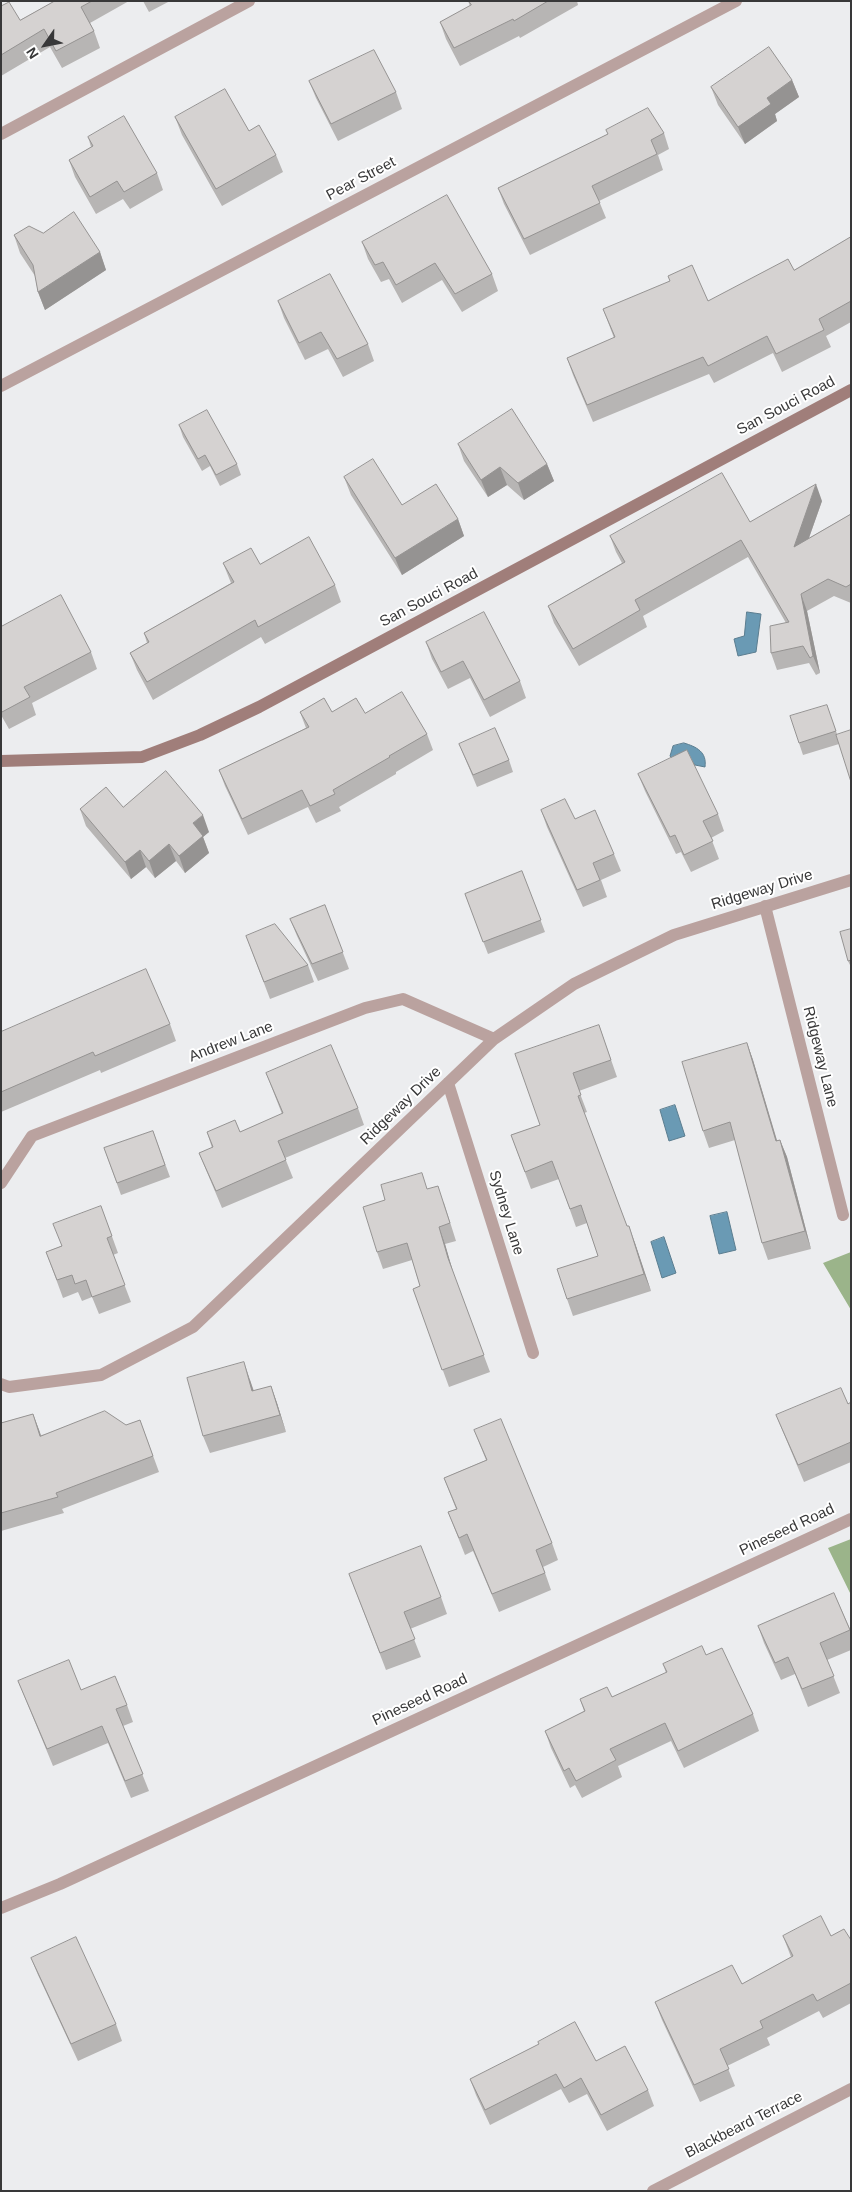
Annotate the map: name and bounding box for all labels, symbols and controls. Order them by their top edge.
north arrow [20,20,70,70]
text: N [23,45,42,62]
street label: Pear Street [323,153,399,205]
street label: San Souci Road [734,373,838,439]
street label: San Souci Road [377,565,481,631]
street label: Ridgeway Drive [709,866,815,914]
street label: Ridgeway Lane [799,1005,841,1109]
street label: Andrew Lane [187,1018,275,1066]
street label: Ridgeway Drive [357,1063,445,1149]
street label: Sydney Lane [485,1168,527,1258]
street label: Pineseed Road [737,1500,837,1560]
street label: Pineseed Road [370,1670,470,1730]
street label: Blackbeard Terrace [682,2088,806,2162]

